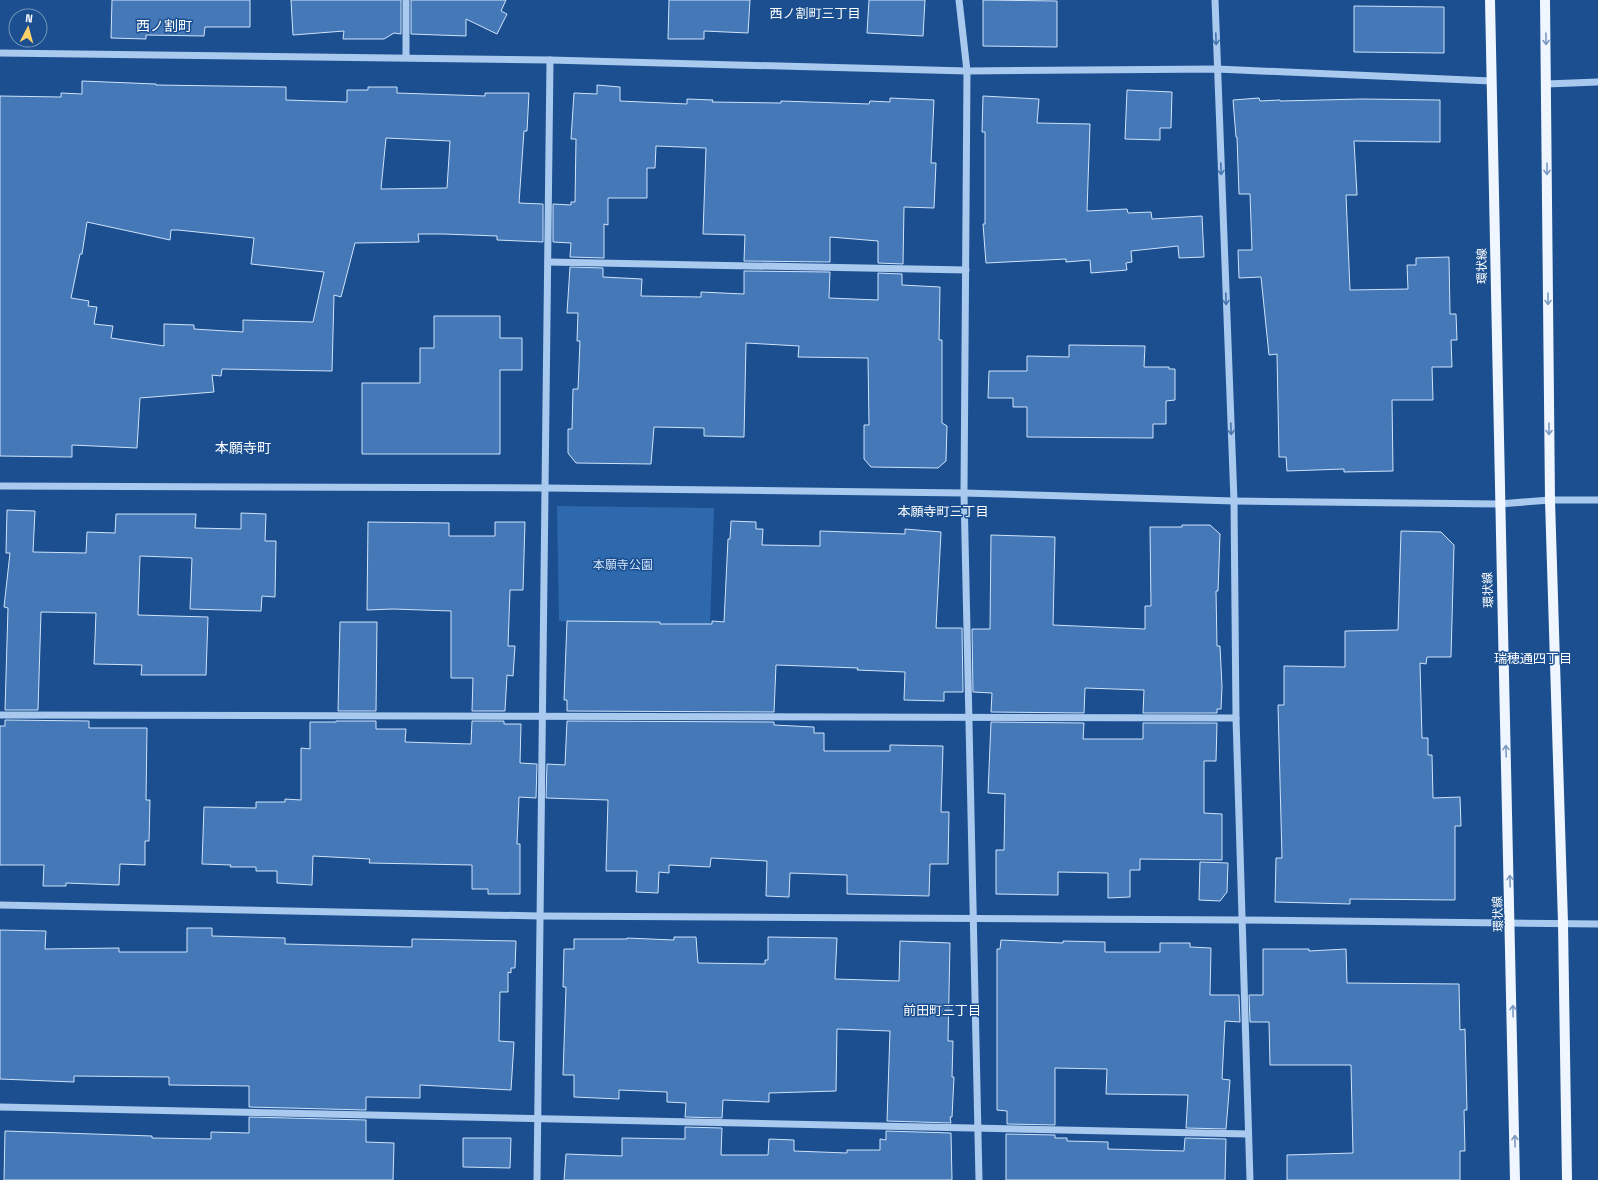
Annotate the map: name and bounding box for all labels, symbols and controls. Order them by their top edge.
district label: 西ノ割町三丁目 [769,5,861,22]
north arrow [8,8,48,48]
text: N [25,11,33,25]
district label: 西ノ割町 [136,17,192,35]
one-way arrow [1212,32,1220,45]
one-way arrow [1542,32,1549,45]
one-way arrow [1217,162,1225,175]
one-way arrow [1543,162,1551,175]
street label: 環状線 [1474,248,1490,284]
one-way arrow [1222,292,1229,305]
one-way arrow [1544,292,1552,305]
one-way arrow [1227,422,1235,435]
one-way arrow [1545,422,1553,435]
district label: 本願寺町 [215,439,271,457]
district label: 本願寺町三丁目 [897,503,989,520]
park label: 本願寺公園 [593,557,653,573]
street label: 環状線 [1479,572,1497,608]
district label: 瑞穂通四丁目 [1494,650,1572,667]
one-way arrow [1502,745,1510,758]
one-way arrow [1506,875,1514,888]
street label: 環状線 [1489,896,1507,932]
district label: 前田町三丁目 [903,1002,981,1019]
one-way arrow [1509,1005,1517,1018]
one-way arrow [1511,1135,1519,1148]

